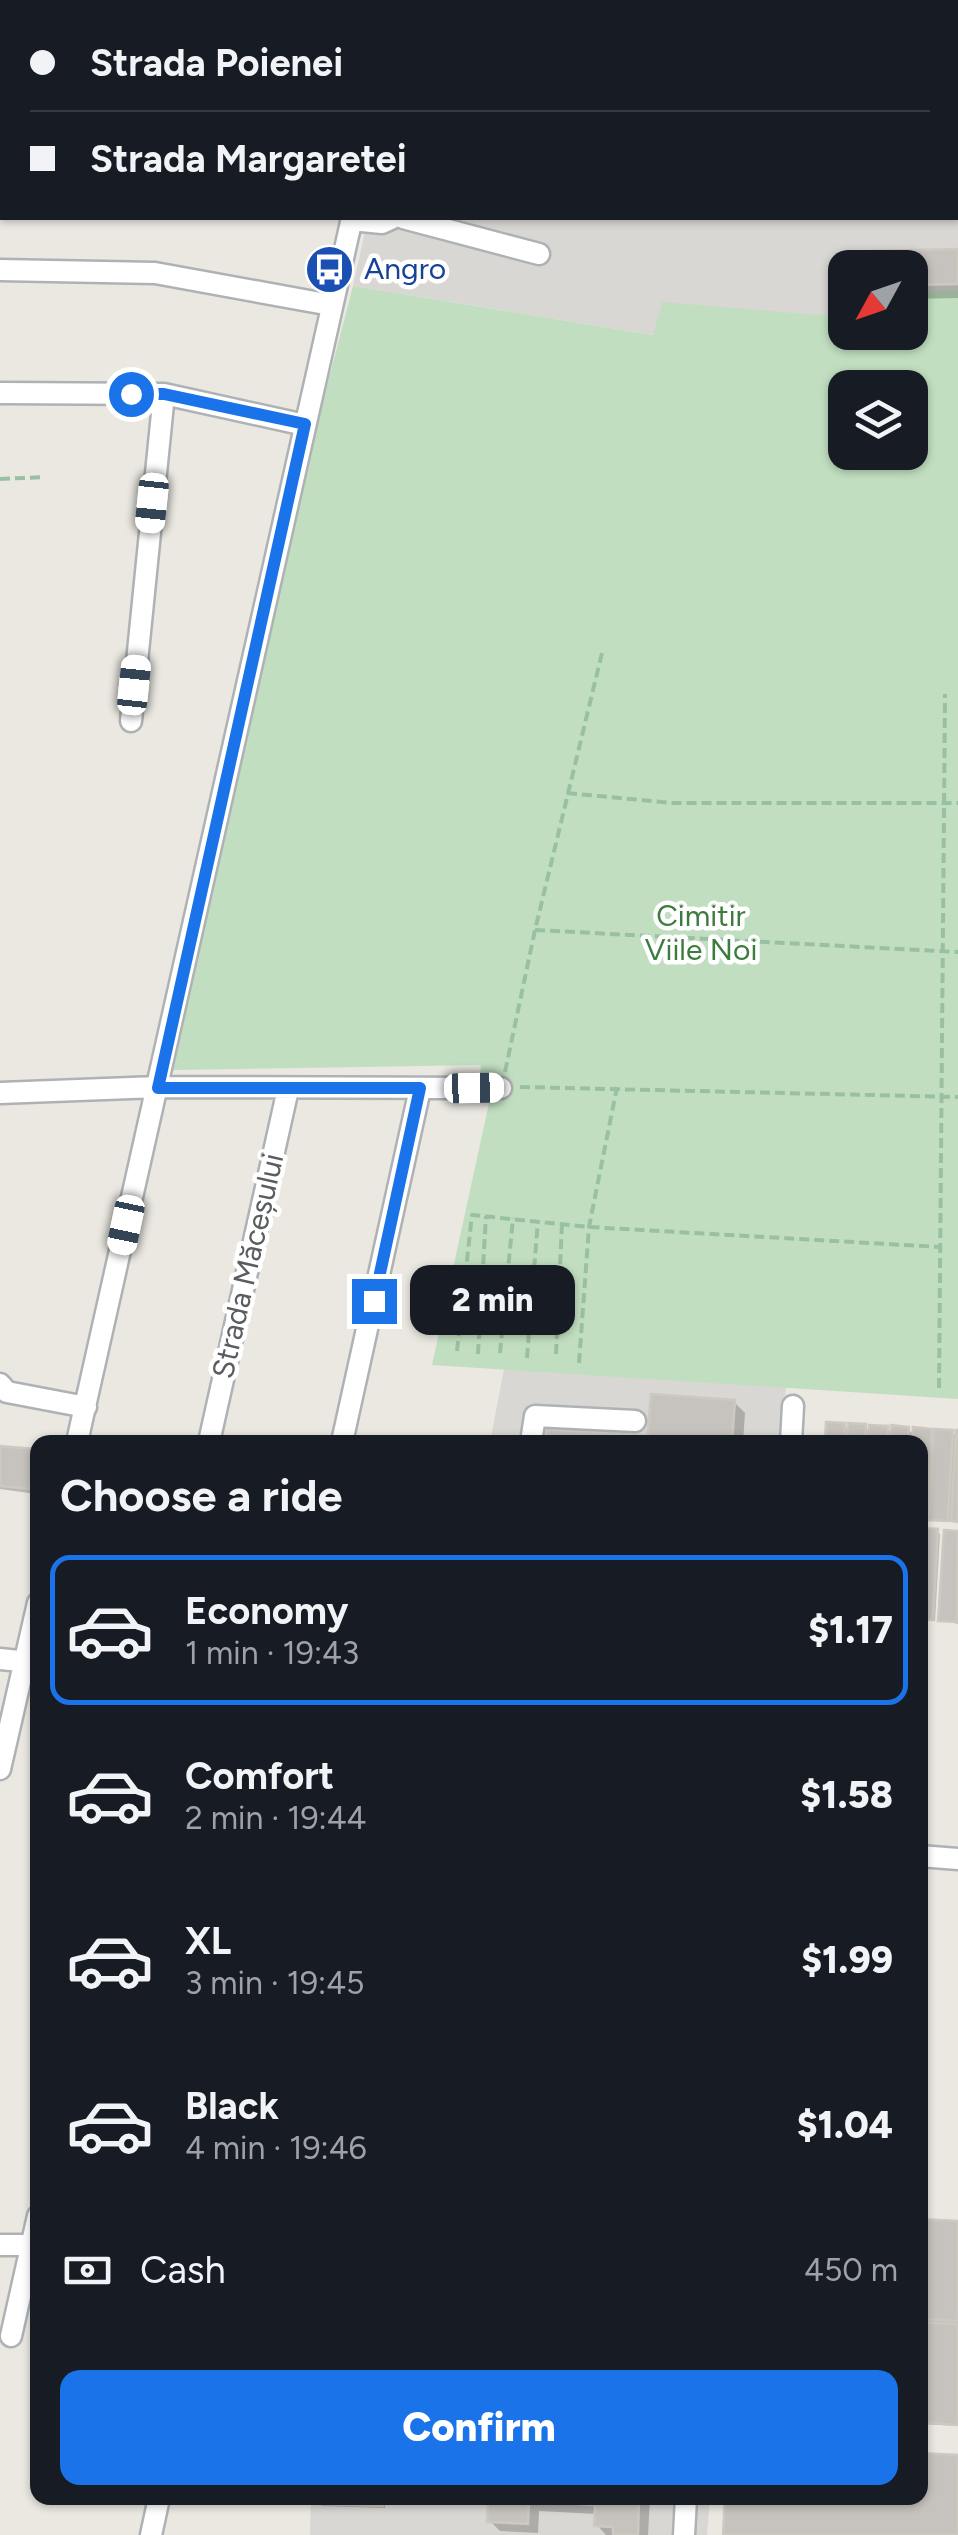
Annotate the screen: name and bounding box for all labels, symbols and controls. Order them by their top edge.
text: Strada Poienei [90,40,343,86]
text: Strada Margaretei [90,136,407,182]
bus stop icon: Angro [303,243,355,295]
place label: Angro [364,250,446,287]
north arrow [828,250,928,350]
map controls [828,250,928,470]
button: layers [828,370,928,470]
route start [109,372,154,417]
car [134,472,170,534]
car [116,654,152,716]
park label: Cimitir Viile Noi [645,897,757,968]
car [444,1072,504,1104]
street label: Strada Măceșului [204,1150,291,1382]
car [105,1193,147,1257]
callout: 2 min [409,1266,574,1336]
route end [352,1279,397,1324]
text: 2 min [452,1281,533,1319]
text: Choose a ride [60,1468,342,1522]
icon: car [65,1585,155,1675]
text: Economy [185,1588,348,1634]
text: $1.17 [808,1607,893,1653]
text: 1 min · 19:43 [185,1634,359,1672]
icon: car [65,1750,155,1840]
text: Comfort [185,1753,334,1799]
text: $1.58 [800,1772,893,1818]
text: 2 min · 19:44 [185,1799,366,1837]
icon: car [65,1915,155,2005]
text: XL [185,1918,231,1964]
text: $1.99 [801,1937,893,1983]
text: 3 min · 19:45 [185,1964,364,2002]
icon: car [65,2080,155,2170]
text: Black [185,2083,279,2129]
text: $1.04 [797,2102,893,2148]
text: 4 min · 19:46 [185,2129,367,2167]
icon: cash [60,2243,115,2298]
text: Cash [140,2247,226,2293]
text: 450 m [804,2251,898,2289]
button: Confirm [60,2370,898,2485]

